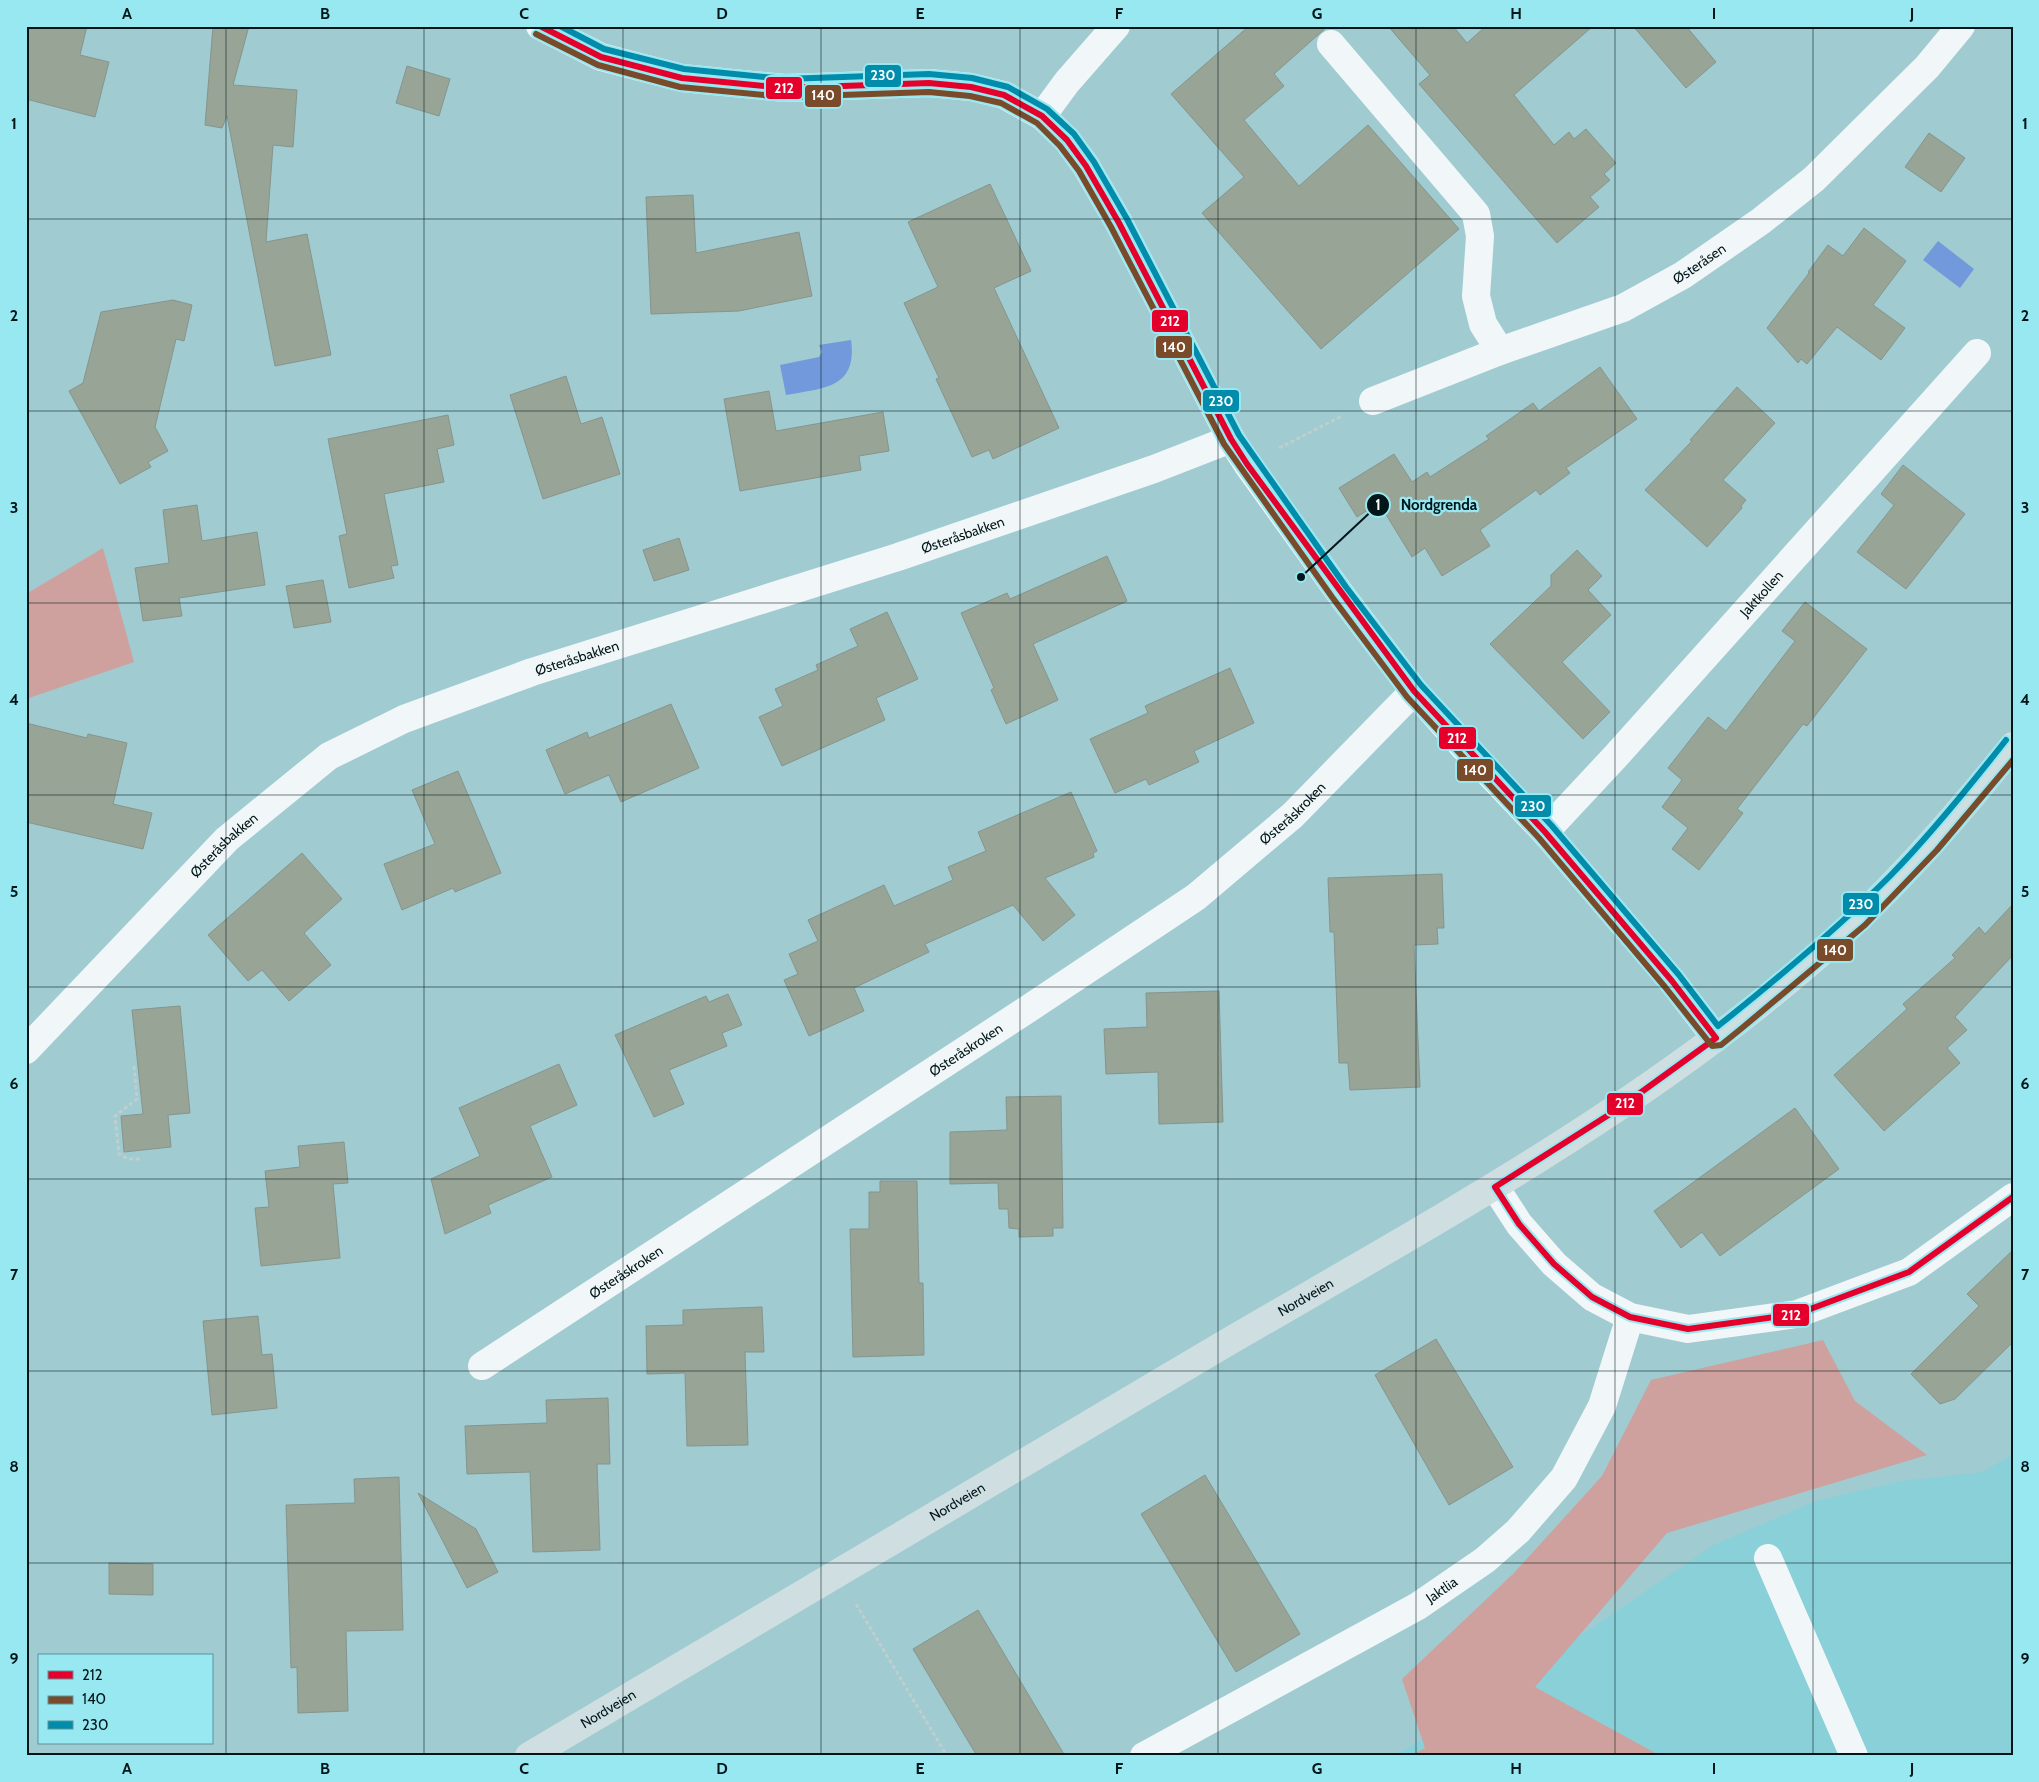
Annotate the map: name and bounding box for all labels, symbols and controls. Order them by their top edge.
text: A [122,4,132,23]
text: B [320,4,330,23]
text: C [519,4,529,23]
text: D [716,4,728,23]
text: E [915,4,925,23]
text: F [1115,4,1124,23]
text: G [1312,4,1322,23]
text: H [1510,4,1522,23]
text: I [1712,4,1716,23]
text: J [1909,4,1914,23]
line badge: 230 [864,64,902,88]
text: 230 [871,66,896,84]
line badge: 212 [765,76,803,100]
text: 212 [774,79,794,97]
line badge: 140 [804,84,842,108]
text: 140 [811,86,835,104]
text: 1 [11,114,17,133]
text: 1 [2022,114,2028,133]
street label: Østeråsen [1670,239,1729,288]
text: 2 [10,306,18,325]
text: 2 [2021,306,2029,325]
line badge: 212 [1151,309,1189,333]
text: 212 [1160,312,1180,330]
line badge: 140 [1155,335,1193,359]
text: 140 [1162,338,1186,356]
line badge: 230 [1202,389,1240,413]
text: 230 [1209,392,1234,410]
callout: Nordgrenda [1365,490,1487,520]
text: 1 [1375,496,1381,514]
text: Nordgrenda [1401,496,1478,514]
text: 3 [10,498,18,517]
text: 3 [2021,498,2029,517]
street label: Østeråsbakken [919,512,1007,557]
street label: Jaktkollen [1735,566,1787,621]
street label: Østeråsbakken [533,636,621,680]
text: 4 [9,690,19,709]
text: 4 [2020,690,2030,709]
line badge: 212 [1438,726,1477,750]
text: 212 [1447,729,1467,747]
line badge: 140 [1456,758,1494,782]
text: 140 [1463,761,1487,779]
street label: Østeråskroken [1256,778,1330,849]
line badge: 230 [1514,794,1552,818]
text: 230 [1521,797,1546,815]
street label: Østeråsbakken [186,809,262,881]
text: 5 [10,882,18,901]
text: 5 [2021,882,2029,901]
line badge: 230 [1842,892,1880,916]
text: 230 [1849,895,1874,913]
line badge: 140 [1816,938,1854,962]
text: 140 [1823,941,1847,959]
street label: Østeråskroken [926,1019,1006,1080]
text: 6 [10,1074,19,1093]
text: 6 [2021,1074,2030,1093]
line badge: 212 [1606,1092,1644,1116]
text: 212 [1615,1094,1635,1112]
street label: Østeråskroken [586,1241,666,1303]
text: 7 [10,1265,19,1284]
text: 7 [2021,1265,2030,1284]
street label: Nordveien [1274,1274,1337,1320]
line badge: 212 [1772,1303,1810,1327]
text: 212 [1781,1306,1801,1324]
text: 8 [9,1457,19,1476]
text: 8 [2020,1457,2030,1476]
street label: Nordveien [926,1478,988,1525]
street label: Jaktlia [1422,1573,1461,1607]
text: 9 [10,1649,19,1668]
text: 9 [2021,1649,2030,1668]
legend [38,1654,212,1744]
text: 212 [82,1666,103,1684]
street label: Nordveien [577,1685,639,1732]
text: 140 [82,1690,106,1708]
text: 230 [82,1716,108,1734]
text: A [122,1759,132,1778]
text: B [320,1759,330,1778]
text: C [519,1759,529,1778]
text: D [716,1759,728,1778]
text: E [915,1759,925,1778]
text: F [1115,1759,1124,1778]
text: G [1312,1759,1322,1778]
text: H [1510,1759,1522,1778]
text: I [1712,1759,1716,1778]
text: J [1909,1759,1914,1778]

